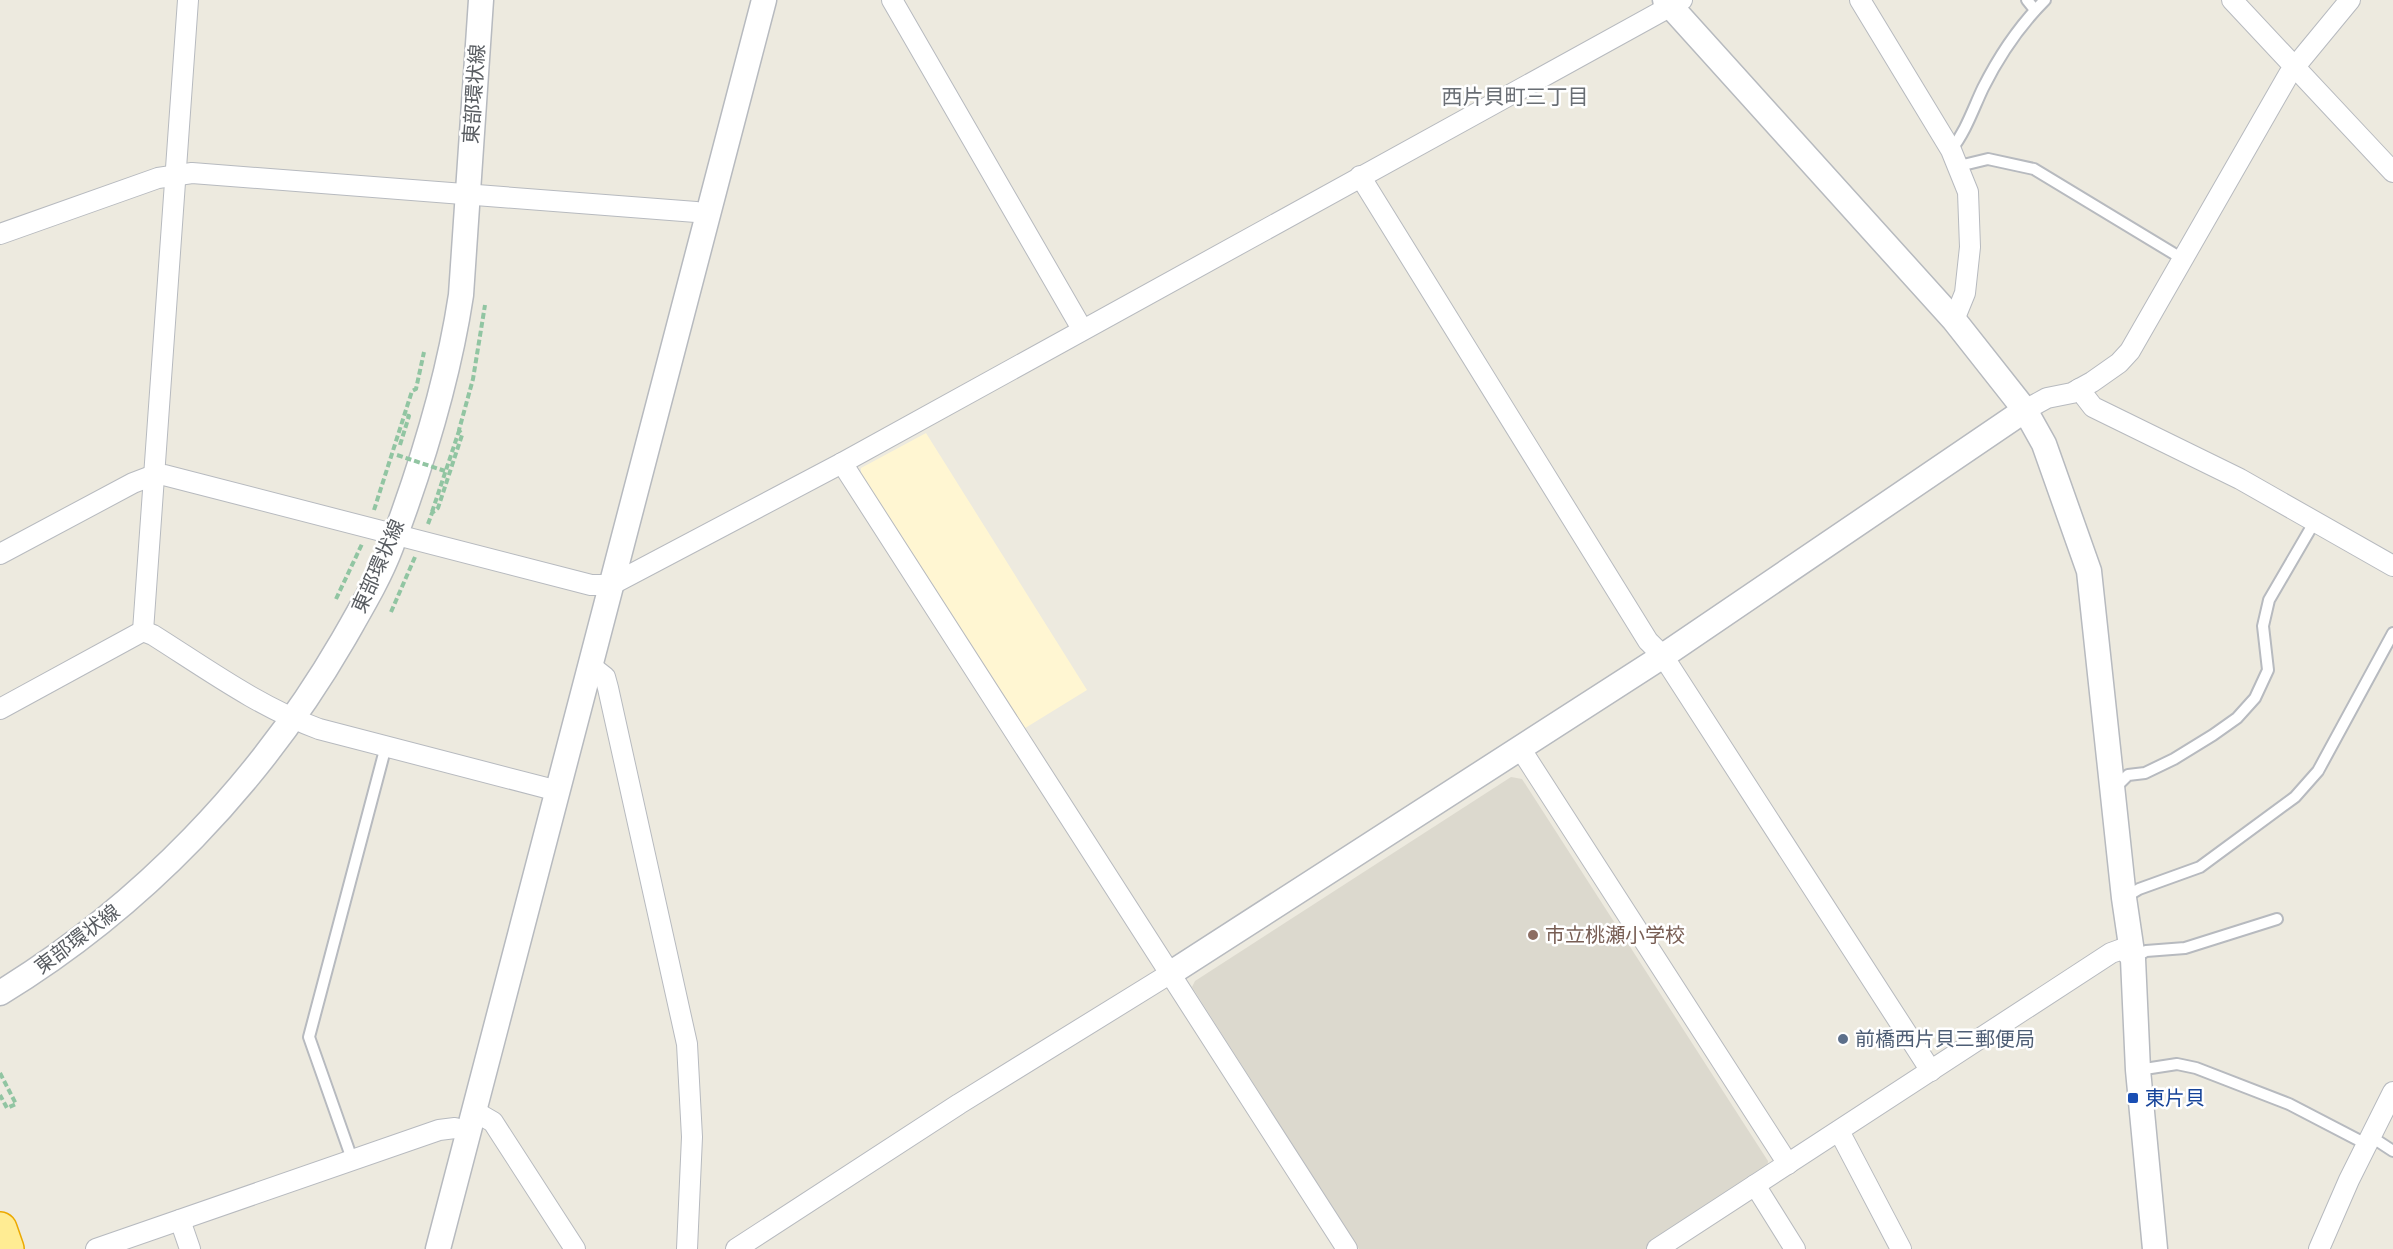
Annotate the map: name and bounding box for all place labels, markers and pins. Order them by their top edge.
place label: 市立桃瀬小学校 [1545,921,1685,948]
marker: 市立桃瀬小学校 [1526,928,1540,942]
place label: 前橋西片貝三郵便局 [1855,1025,2035,1052]
marker: 前橋西片貝三郵便局 [1836,1032,1850,1046]
place label: 東片貝 [2145,1084,2205,1111]
marker: 東片貝 [2126,1091,2140,1105]

